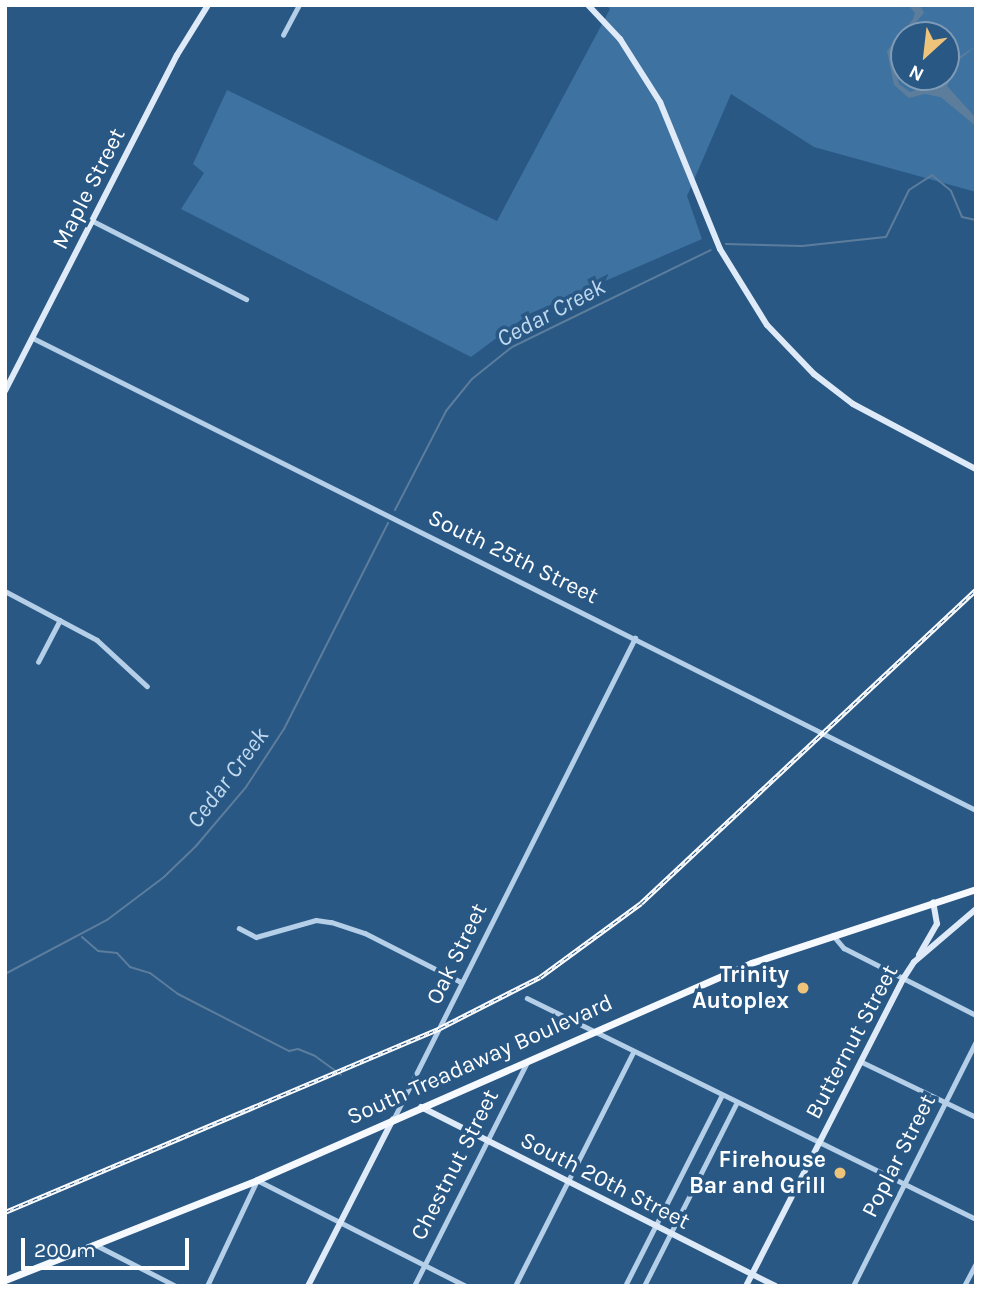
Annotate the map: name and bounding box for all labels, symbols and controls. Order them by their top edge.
north arrow [890,21,960,91]
text: N [905,60,927,86]
street label: Maple Street [47,124,131,254]
water label: Cedar Creek [492,272,610,354]
street label: South 25th Street [423,504,603,610]
water label: Cedar Creek [181,722,275,834]
street label: Oak Street [421,899,493,1009]
street label: Butternut Street [800,960,904,1124]
place label: Trinity Autoplex [692,961,789,1015]
marker: Trinity Autoplex [795,980,811,996]
street label: South Treadaway Boulevard [343,989,617,1131]
street label: Chestnut Street [405,1085,505,1245]
street label: Poplar Street [856,1090,942,1222]
street label: South 20th Street [516,1126,694,1236]
place label: Firehouse Bar and Grill [689,1146,826,1200]
marker: Firehouse Bar and Grill [832,1165,848,1181]
scale bar [24,1224,192,1268]
text: 200 m [34,1238,96,1262]

